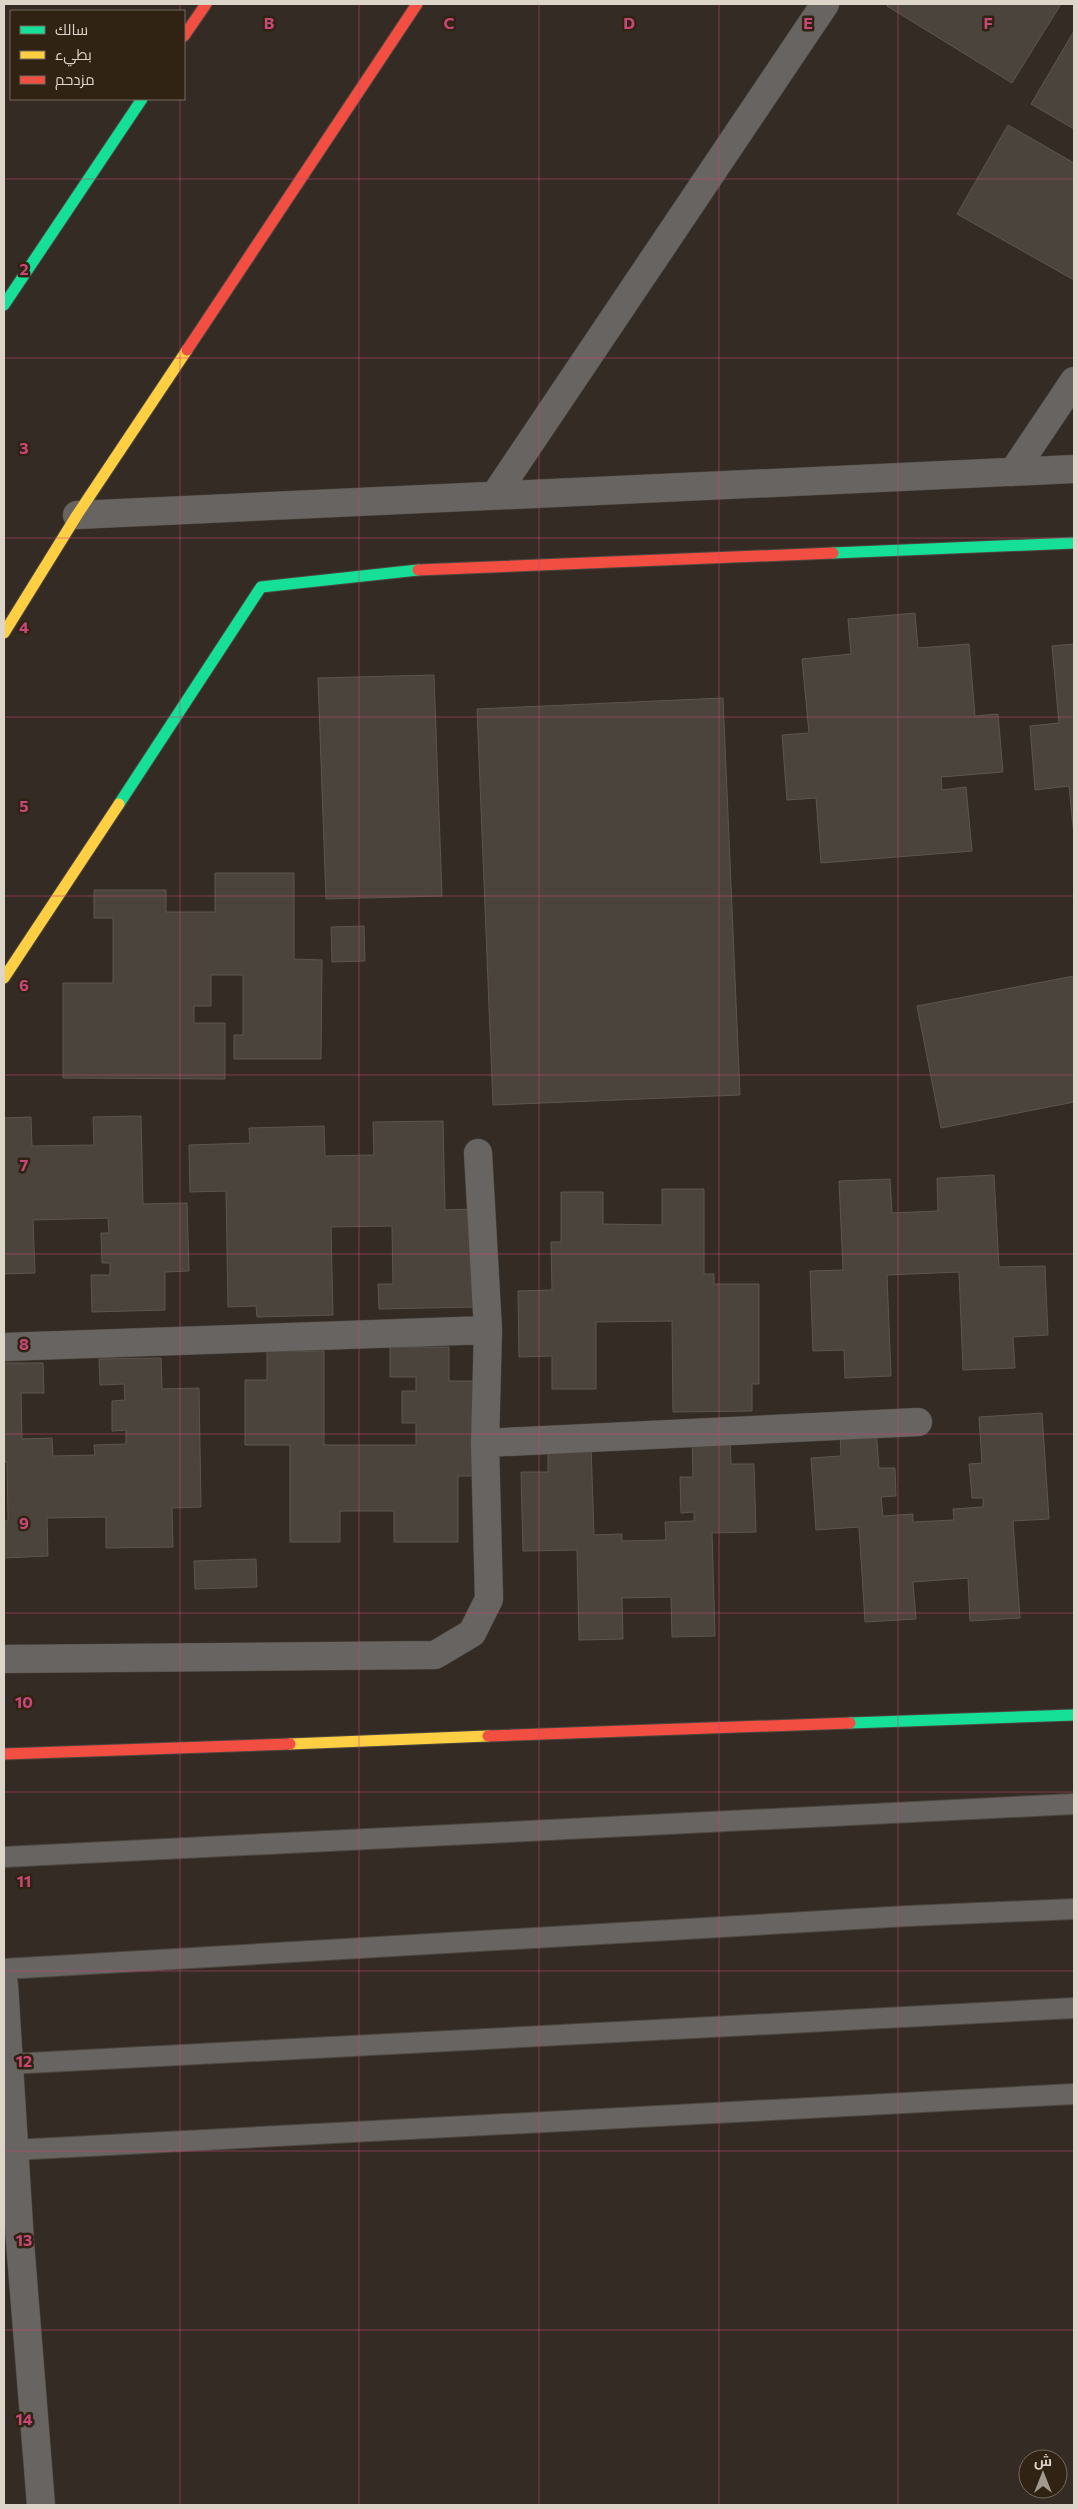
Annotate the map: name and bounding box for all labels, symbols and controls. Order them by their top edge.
legend [10,10,185,100]
text: B [264,13,275,32]
text: C [444,13,455,32]
text: D [623,13,635,32]
text: E [803,13,813,32]
text: F [983,13,993,32]
text: سالك [55,20,88,38]
text: بطيء [55,45,92,67]
text: مزدحم [55,70,95,90]
text: 2 [19,259,29,278]
text: 3 [19,438,29,457]
text: 4 [19,617,29,636]
text: 5 [19,796,29,815]
text: 6 [19,975,29,994]
text: 7 [20,1155,29,1174]
text: 8 [19,1334,29,1353]
text: 9 [19,1513,29,1532]
text: 10 [15,1692,33,1711]
text: 11 [17,1871,31,1890]
text: 12 [16,2051,32,2070]
text: 13 [16,2230,32,2249]
text: 14 [15,2409,33,2428]
north arrow [1018,2449,1068,2499]
text: ش [1034,2452,1052,2470]

